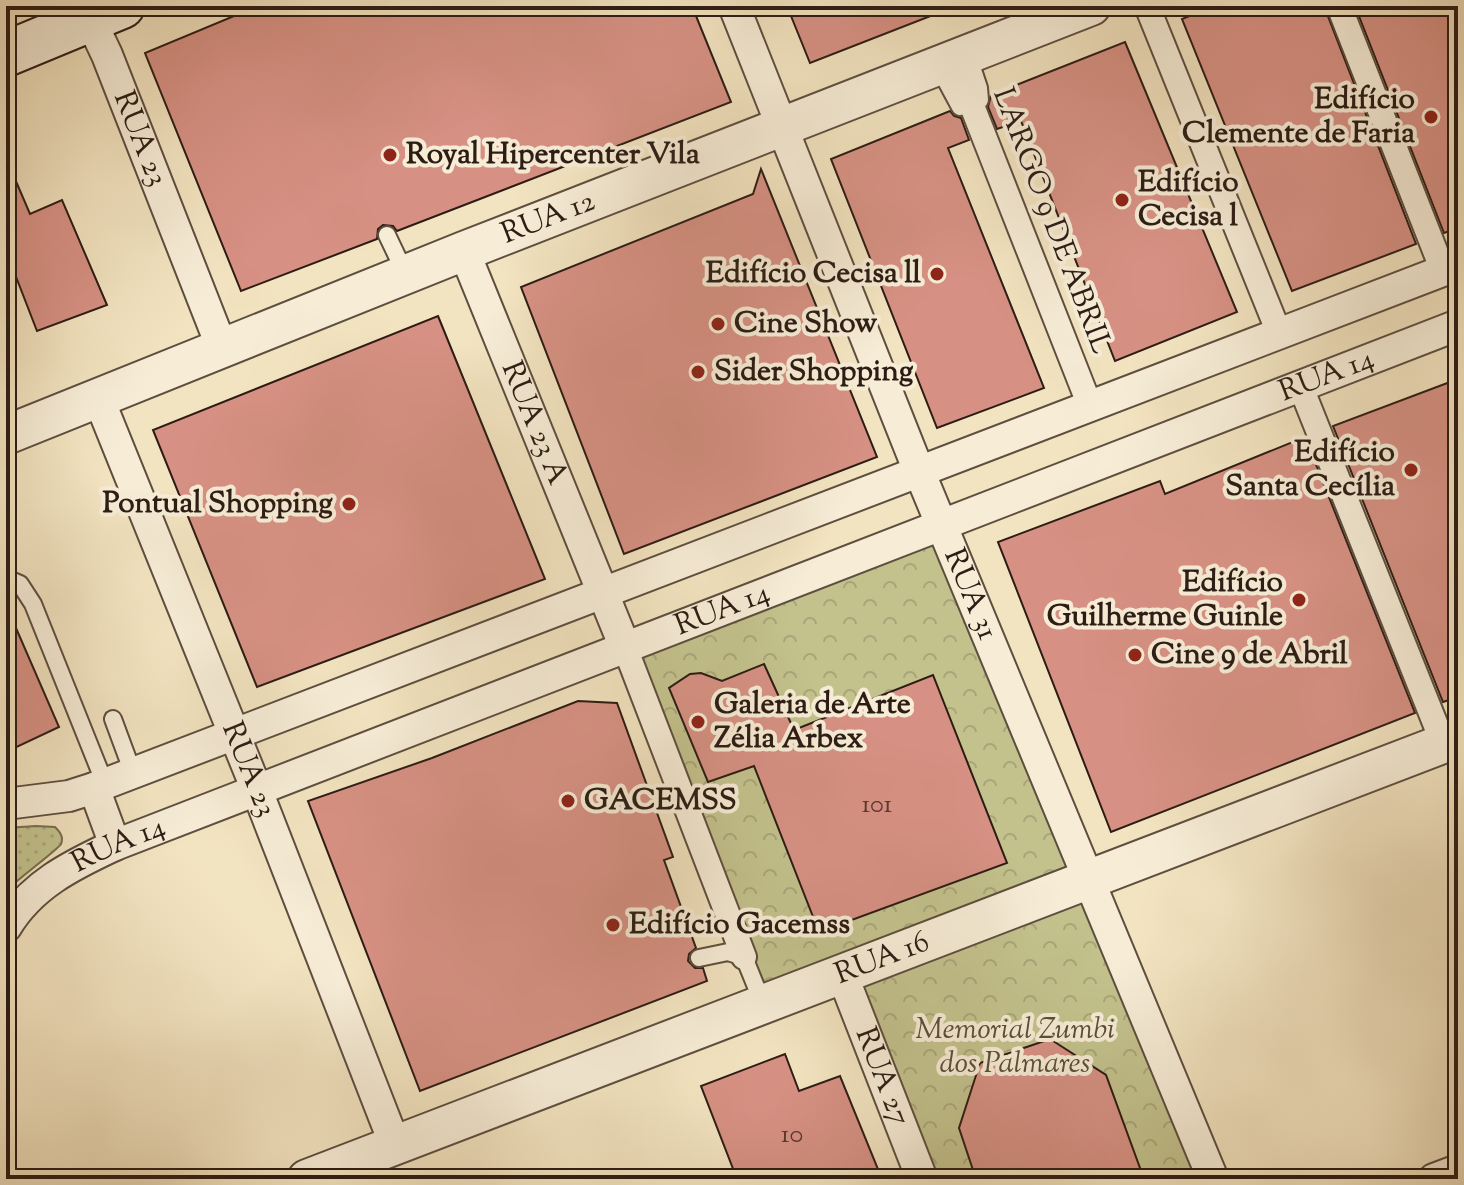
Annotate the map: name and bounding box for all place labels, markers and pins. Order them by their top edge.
place label: Edifício Clemente de Faria [1182,79,1415,156]
marker: Edifício Clemente de Faria [1422,108,1440,126]
place label: Royal Hipercenter Vila [406,134,700,177]
marker: Royal Hipercenter Vila [381,146,399,164]
place label: Edifício Cecisa l [1138,162,1239,239]
marker: Edifício Cecisa l [1113,191,1131,209]
place label: Edifício Cecisa ll [706,253,922,296]
marker: Edifício Cecisa ll [928,265,946,283]
place label: Cine Show [734,303,878,346]
marker: Cine Show [709,315,727,333]
place label: Sider Shopping [714,351,914,394]
marker: Sider Shopping [689,363,707,381]
place label: Edifício Santa Cecília [1225,432,1395,509]
marker: Edifício Santa Cecília [1402,461,1420,479]
place label: Pontual Shopping [103,483,333,526]
marker: Pontual Shopping [340,495,358,513]
place label: Edifício Guilherme Guinle [1047,562,1283,639]
marker: Edifício Guilherme Guinle [1290,591,1308,609]
place label: Cine 9 de Abril [1151,634,1348,677]
marker: Cine 9 de Abril [1126,646,1144,664]
place label: Galeria de Arte Zélia Arbex [714,684,911,761]
marker: Galeria de Arte Zélia Arbex [689,713,707,731]
place label: GACEMSS [584,780,737,823]
marker: GACEMSS [559,792,577,810]
place label: Edifício Gacemss [629,904,850,947]
marker: Edifício Gacemss [604,916,622,934]

